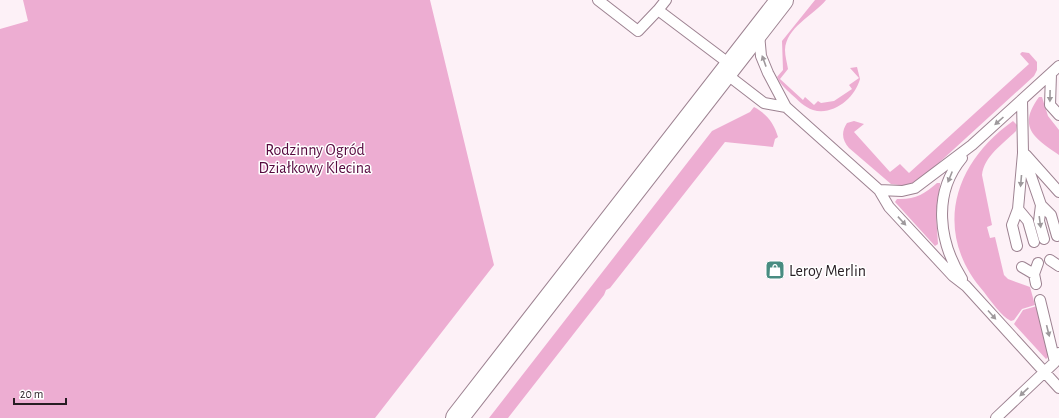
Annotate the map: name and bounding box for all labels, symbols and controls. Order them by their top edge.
one-way arrow [760,55,766,67]
one-way arrow [1047,90,1053,103]
one-way arrow [994,116,1005,125]
park label: Rodzinny Ogród Działkowy Klecina [258,142,372,177]
one-way arrow [947,172,953,184]
one-way arrow [1017,175,1024,187]
one-way arrow [897,216,907,226]
one-way arrow [1037,216,1043,228]
shop icon: Leroy Merlin [764,259,786,281]
place label: Leroy Merlin [789,263,866,280]
one-way arrow [988,309,997,320]
one-way arrow [1045,325,1051,337]
scale bar [14,380,66,406]
one-way arrow [1019,387,1029,397]
text: 20 m [20,388,43,400]

